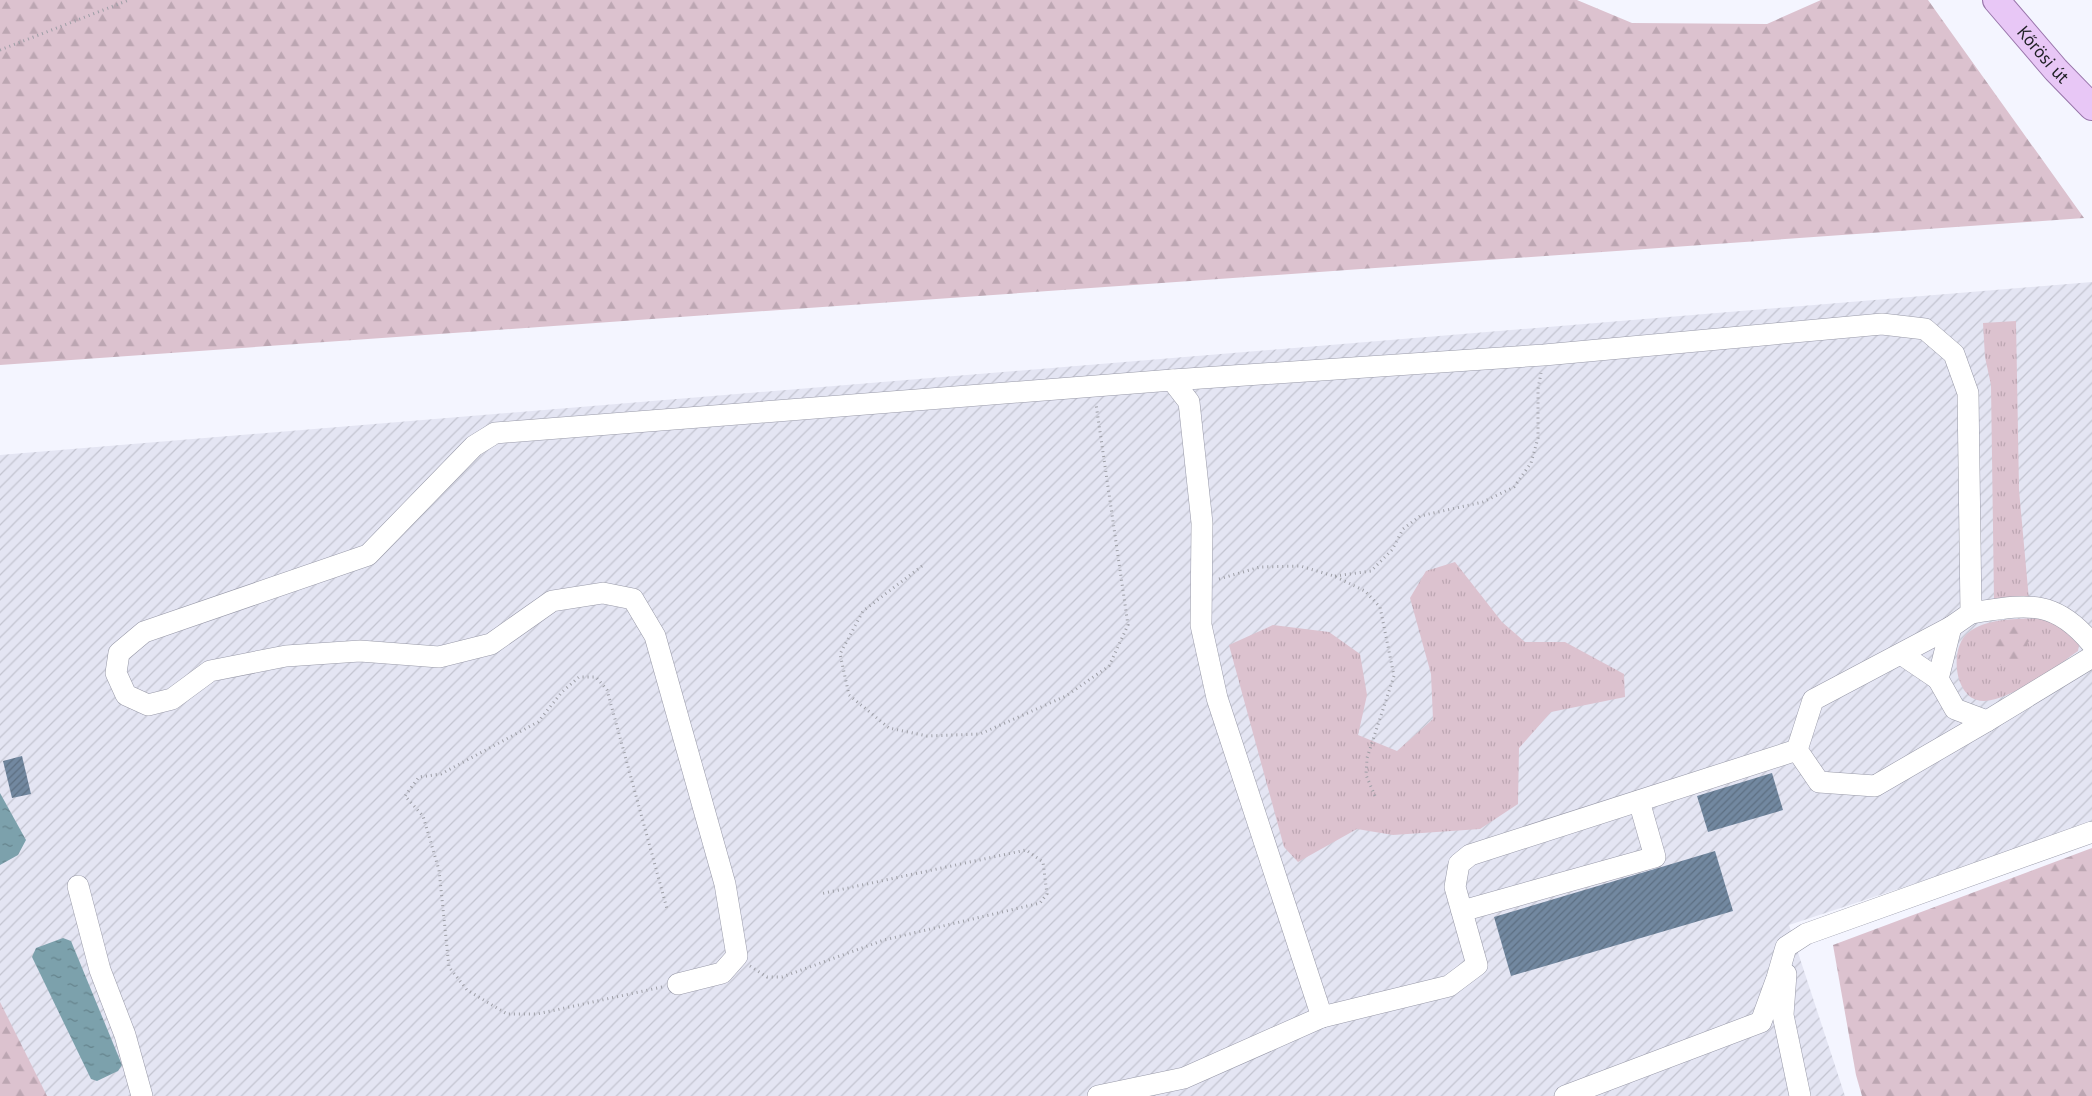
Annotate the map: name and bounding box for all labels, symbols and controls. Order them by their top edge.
street label: Kőrösi út [2012,21,2074,88]

